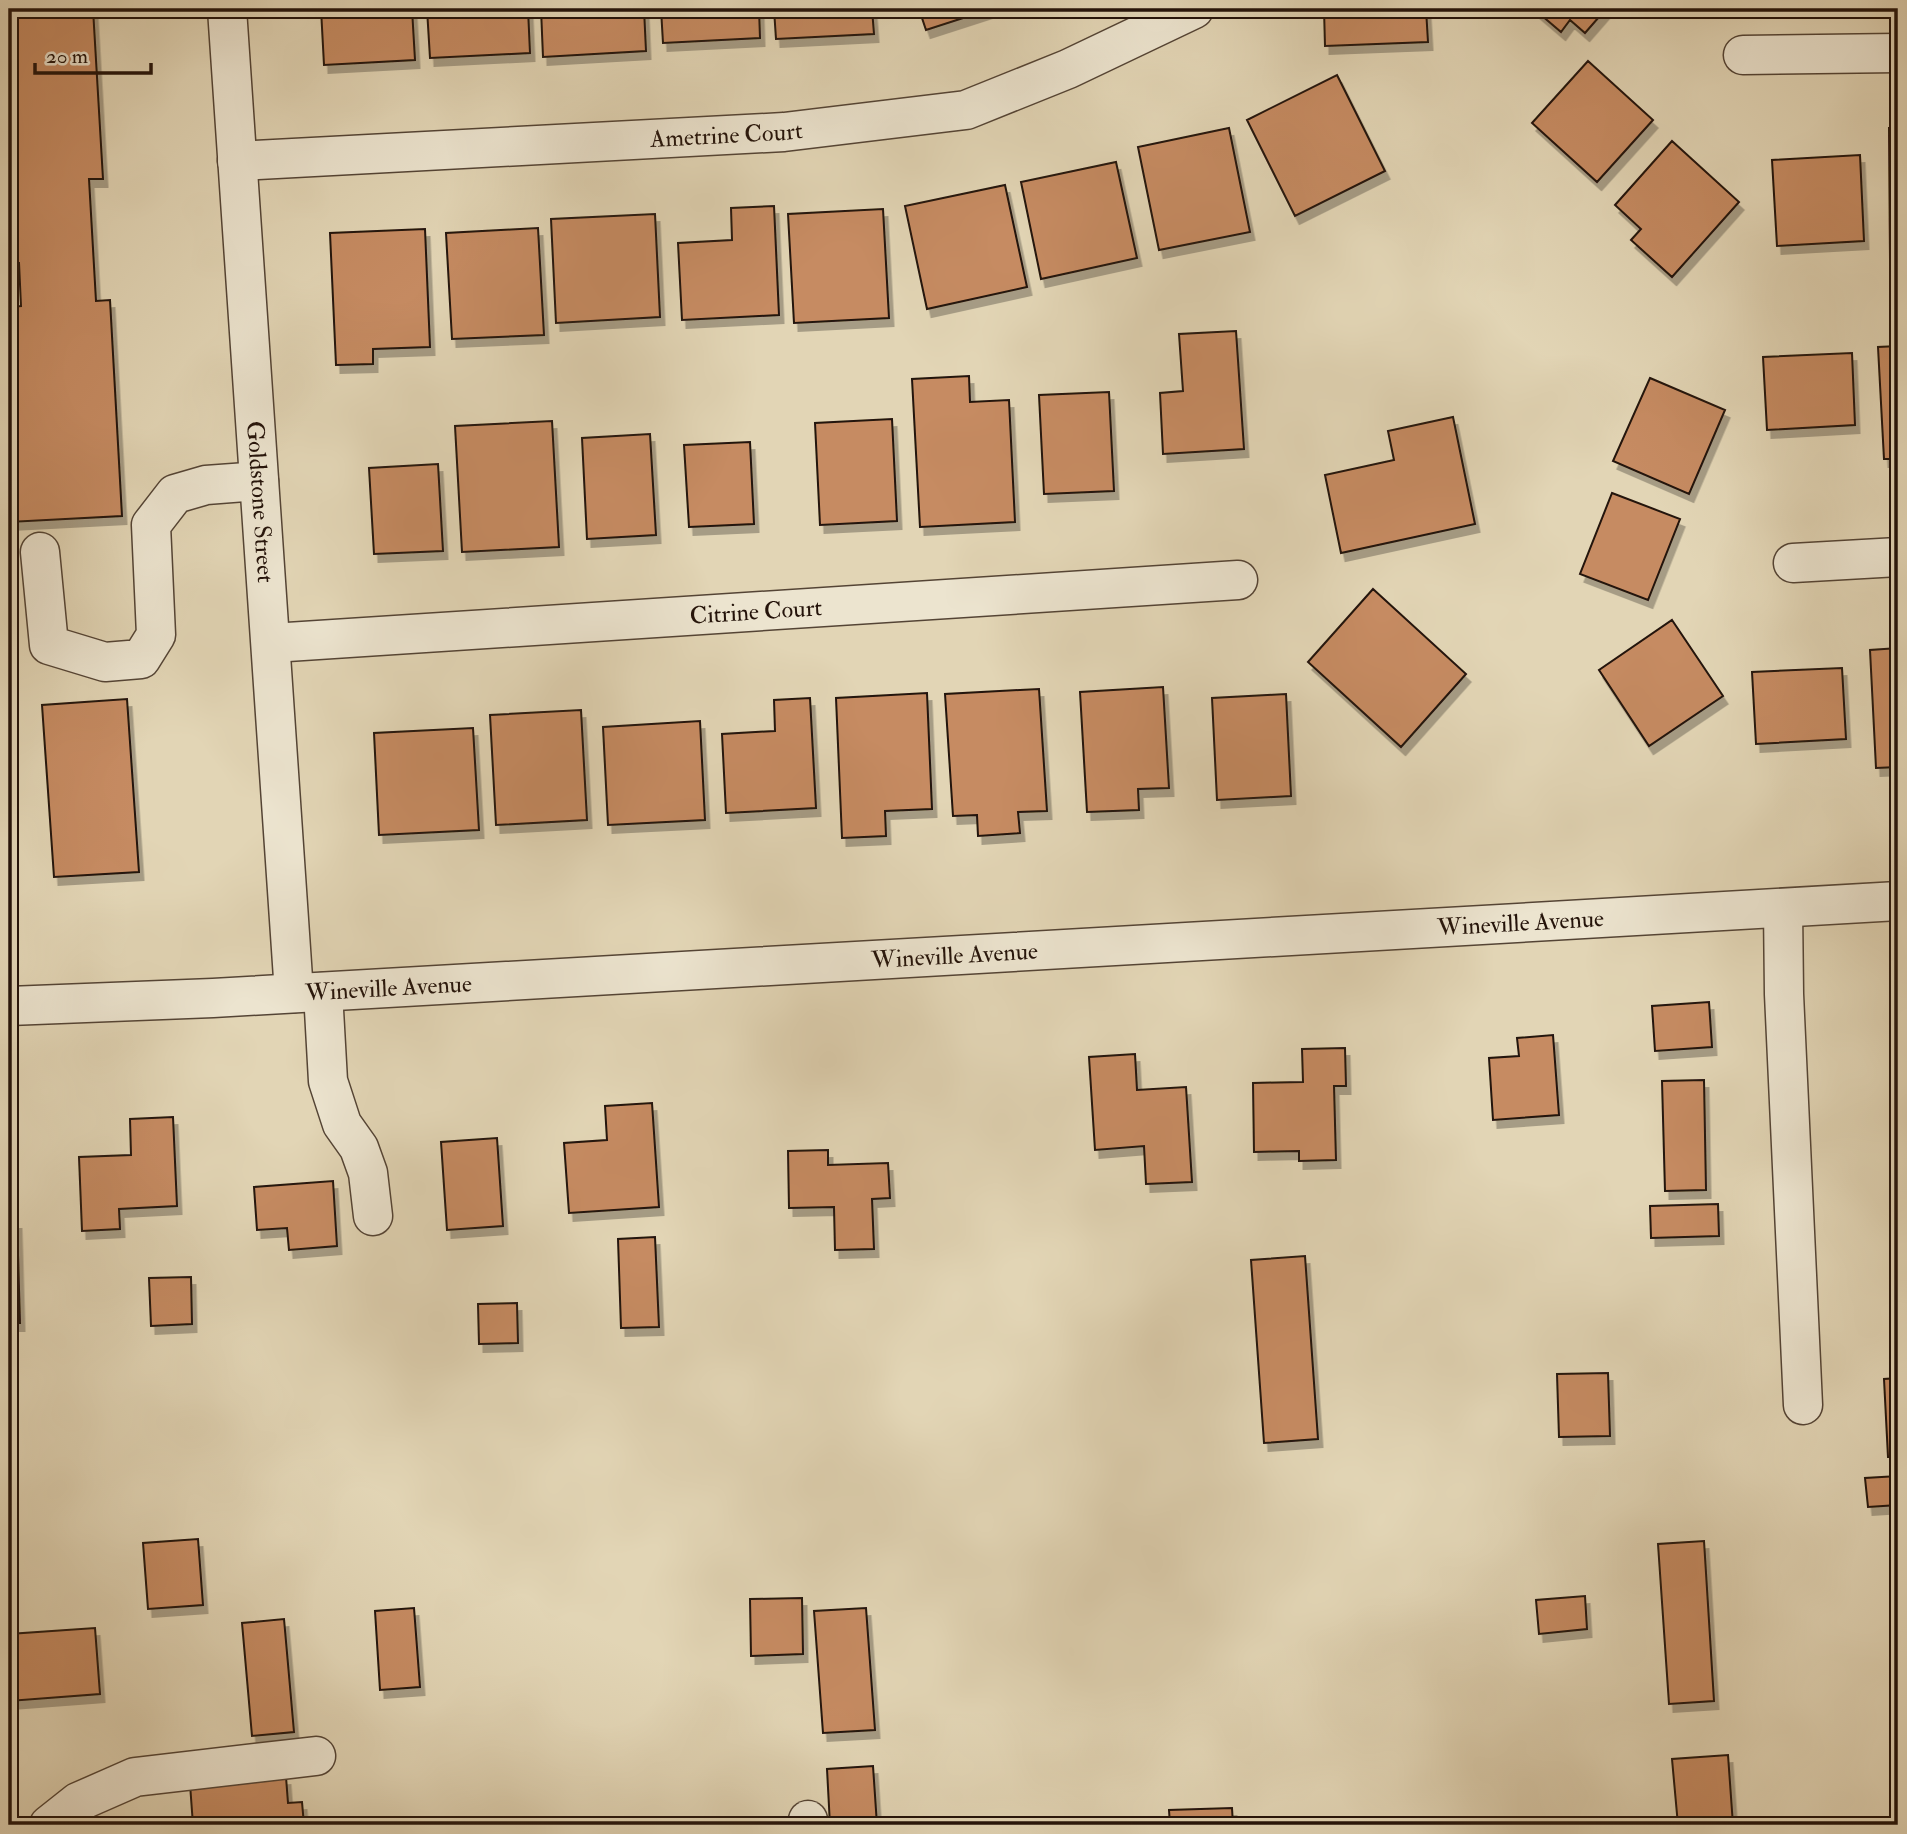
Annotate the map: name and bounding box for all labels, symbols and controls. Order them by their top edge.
scale bar [35,32,150,76]
text: 20 m [46,43,88,70]
street label: Ametrine Court [648,114,805,155]
street label: Goldstone Street [240,420,282,584]
street label: Citrine Court [689,592,823,631]
street label: Wineville Avenue [1436,902,1605,943]
street label: Wineville Avenue [869,935,1039,976]
street label: Wineville Avenue [303,968,473,1008]

